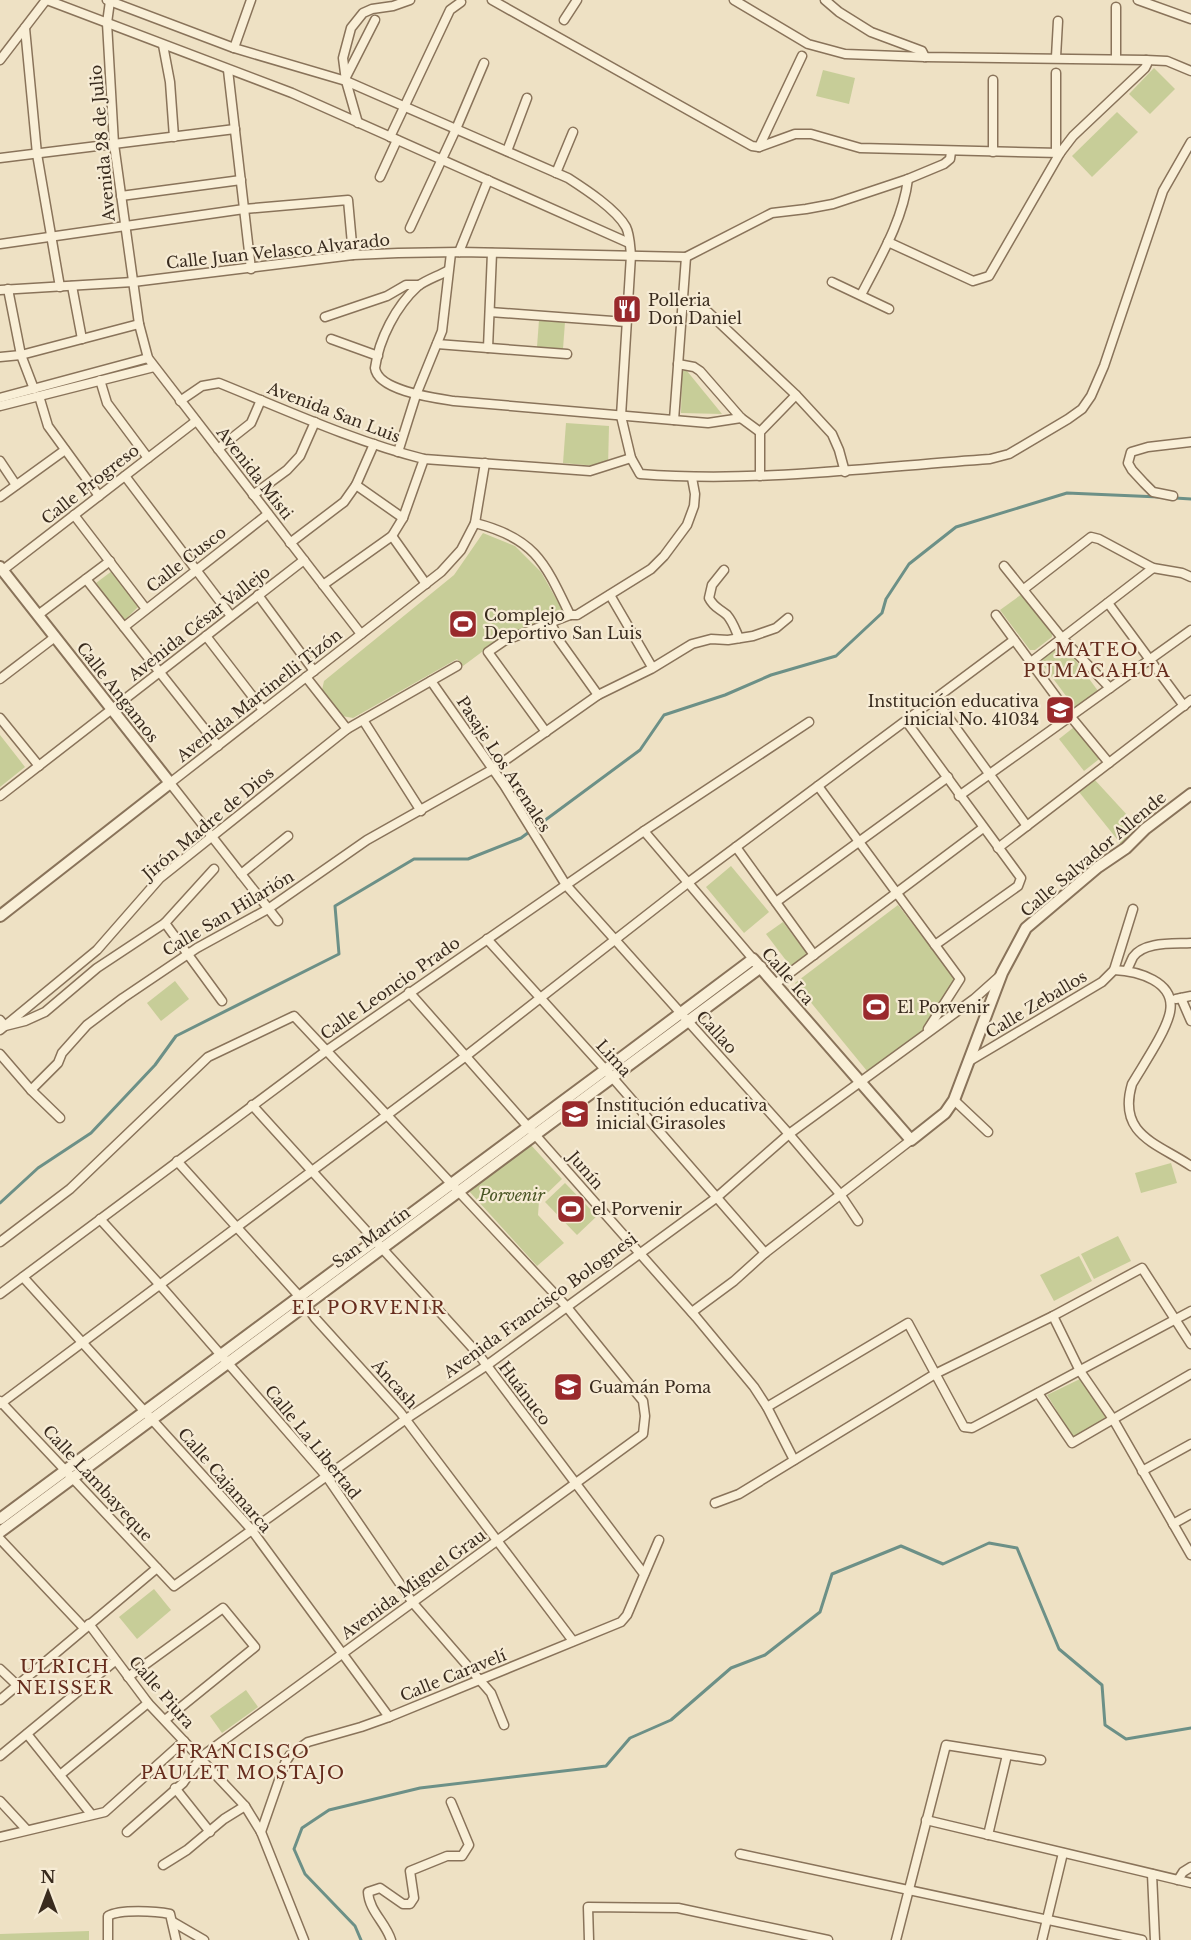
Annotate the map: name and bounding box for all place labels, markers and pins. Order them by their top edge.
place label: Polleria Don Daniel [648,290,742,328]
restaurant icon: Polleria Don Daniel [611,293,643,325]
place label: Complejo Deportivo San Luis [484,605,642,643]
sports icon: Complejo Deportivo San Luis [447,608,479,640]
place label: Institución educativa inicial No. 41034 [868,691,1039,729]
school or university icon: Institución educativa inicial No. 41034 [1044,694,1076,726]
sports icon: El Porvenir [860,991,892,1023]
place label: El Porvenir [897,997,990,1017]
place label: Institución educativa inicial Girasoles [596,1095,767,1133]
school or university icon: Institución educativa inicial Girasoles [559,1098,591,1130]
sports icon: el Porvenir [555,1193,587,1225]
place label: el Porvenir [592,1199,683,1219]
school or university icon: Guamán Poma [552,1371,584,1403]
place label: Guamán Poma [589,1377,711,1397]

